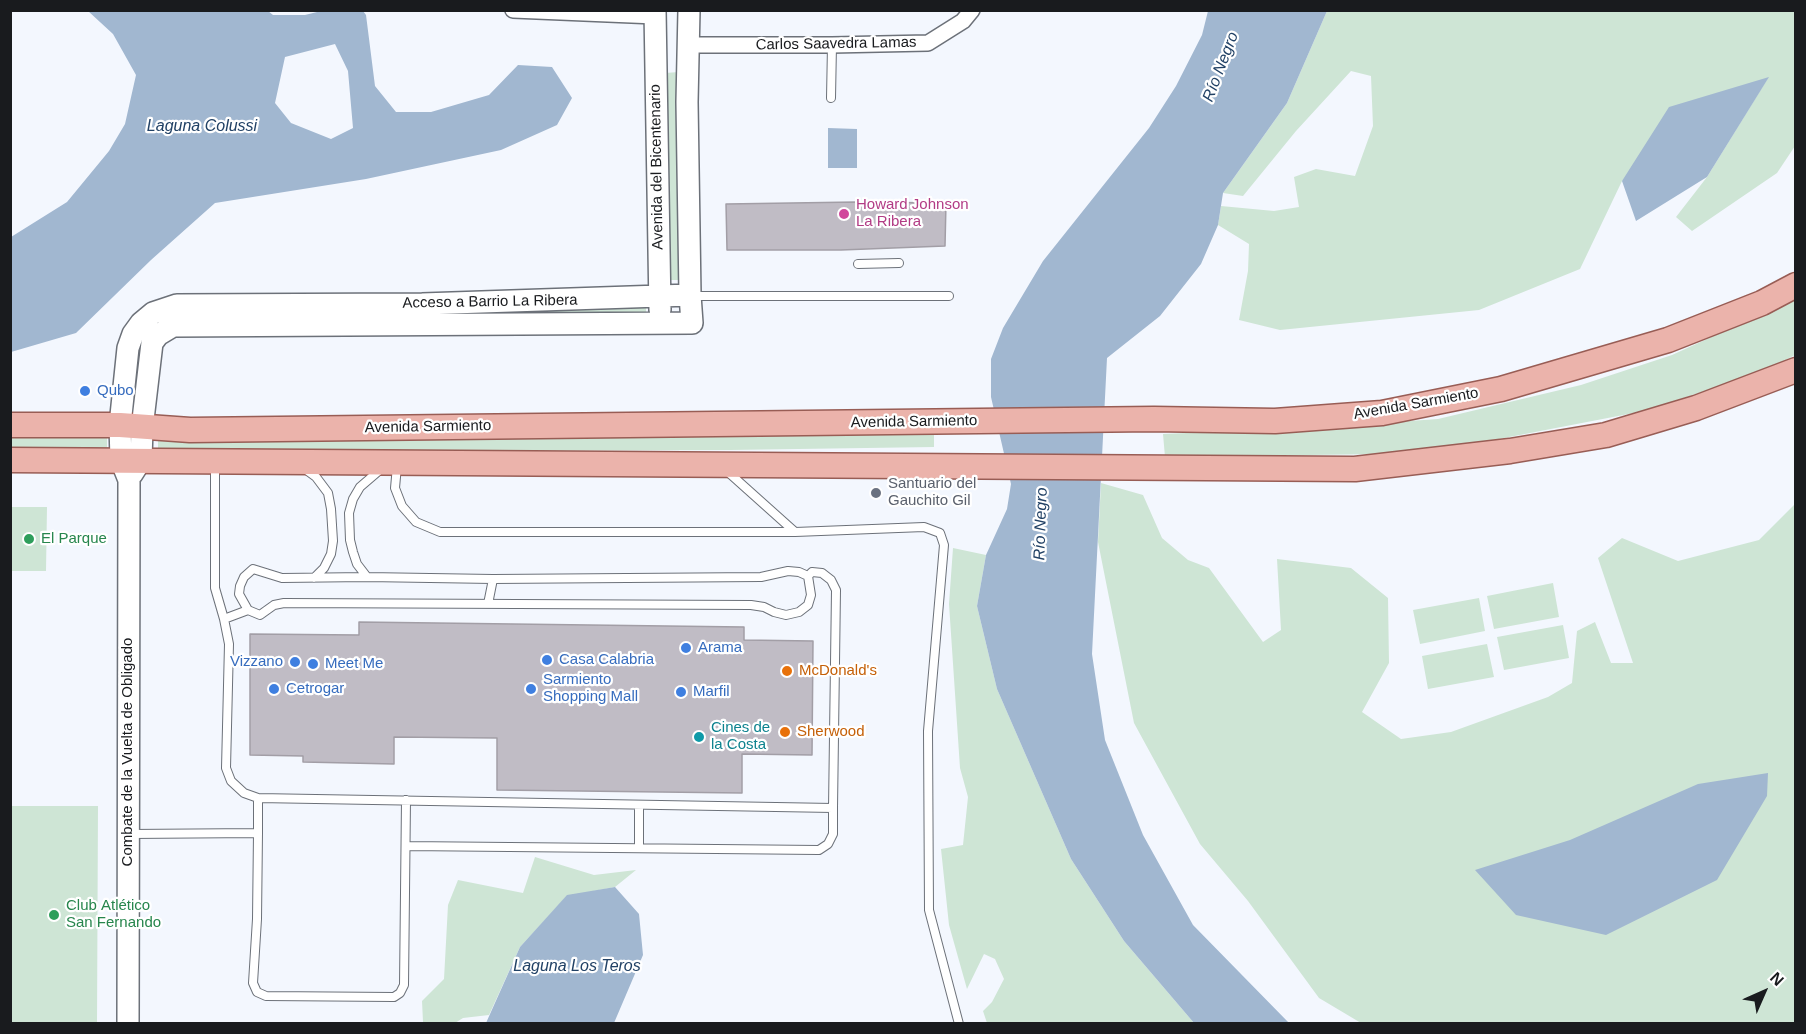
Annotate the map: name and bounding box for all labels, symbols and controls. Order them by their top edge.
water label: Río Negro [1199,30,1243,104]
street label: Carlos Saavedra Lamas [755,34,917,54]
street label: Avenida del Bicentenario [647,84,667,250]
water label: Laguna Colussi [147,117,257,137]
place label: Howard Johnson La Ribera [856,196,969,231]
marker: Howard Johnson La Ribera [837,207,851,221]
street label: Acceso a Barrio La Ribera [402,291,578,313]
place label: Qubo [97,382,134,400]
marker: Qubo [78,384,92,398]
street label: Avenida Sarmiento [1352,384,1480,424]
street label: Avenida Sarmiento [851,412,977,432]
street label: Avenida Sarmiento [365,417,491,437]
place label: Santuario del Gauchito Gil [888,475,976,510]
marker: Santuario del Gauchito Gil [869,486,883,500]
water label: Río Negro [1030,487,1052,561]
place label: El Parque [41,530,107,548]
marker: El Parque [22,532,36,546]
street label: Combate de la Vuelta de Obligado [119,638,137,866]
place label: Arama [698,639,742,657]
marker: Arama [679,641,693,655]
place label: Casa Calabria [559,651,654,669]
place label: Vizzano [230,653,283,671]
marker: Casa Calabria [540,653,554,667]
marker: Vizzano [288,655,302,669]
place label: Meet Me [325,655,383,673]
marker: Meet Me [306,657,320,671]
place label: McDonald's [799,662,877,680]
marker: McDonald's [780,664,794,678]
place label: Sarmiento Shopping Mall [543,671,638,706]
place label: Cetrogar [286,680,344,698]
marker: Cetrogar [267,682,281,696]
marker: Sarmiento Shopping Mall [524,682,538,696]
place label: Marfil [693,683,730,701]
marker: Marfil [674,685,688,699]
place label: Cines de la Costa [711,719,770,754]
place label: Sherwood [797,723,865,741]
marker: Sherwood [778,725,792,739]
marker: Cines de la Costa [692,730,706,744]
place label: Club Atlético San Fernando [66,897,161,932]
marker: Club Atlético San Fernando [47,908,61,922]
water label: Laguna Los Teros [513,957,641,977]
north arrow [1734,962,1794,1022]
text: N [1767,969,1787,989]

